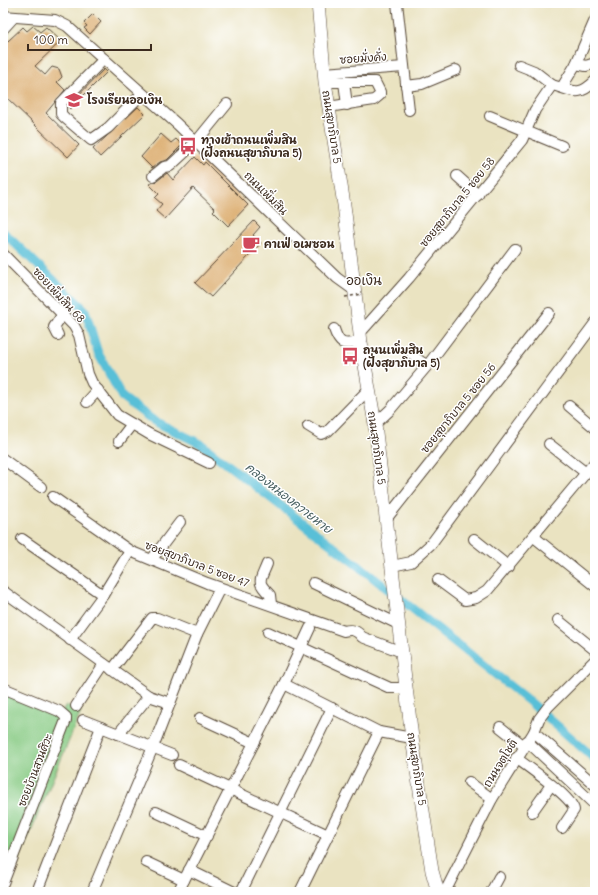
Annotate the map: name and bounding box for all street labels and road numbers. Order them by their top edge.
street label: ซอยมั่งคั่ง [339,46,387,67]
street label: ถนนสุขาภิบาล 5 [317,89,345,165]
street label: ซอยสุขาภิบาล 5 ซอย 58 [416,154,499,251]
street label: ถนนเพิ่มสิน [241,166,294,218]
street label: ซอยเพิ่มสิน 68 [30,262,91,325]
street label: ซอยสุขาภิบาล 5 ซอย 56 [417,360,500,457]
street label: ถนนสุขาภิบาล 5 [363,410,389,486]
street label: ซอยสุขาภิบาล 5 ซอย 47 [142,538,252,592]
street label: ซอยบ้านสวนศิวะ [15,731,55,809]
street label: ถนนสุขาภิบาล 5 [402,731,430,807]
street label: ถนนจตุโชติ [479,736,522,791]

